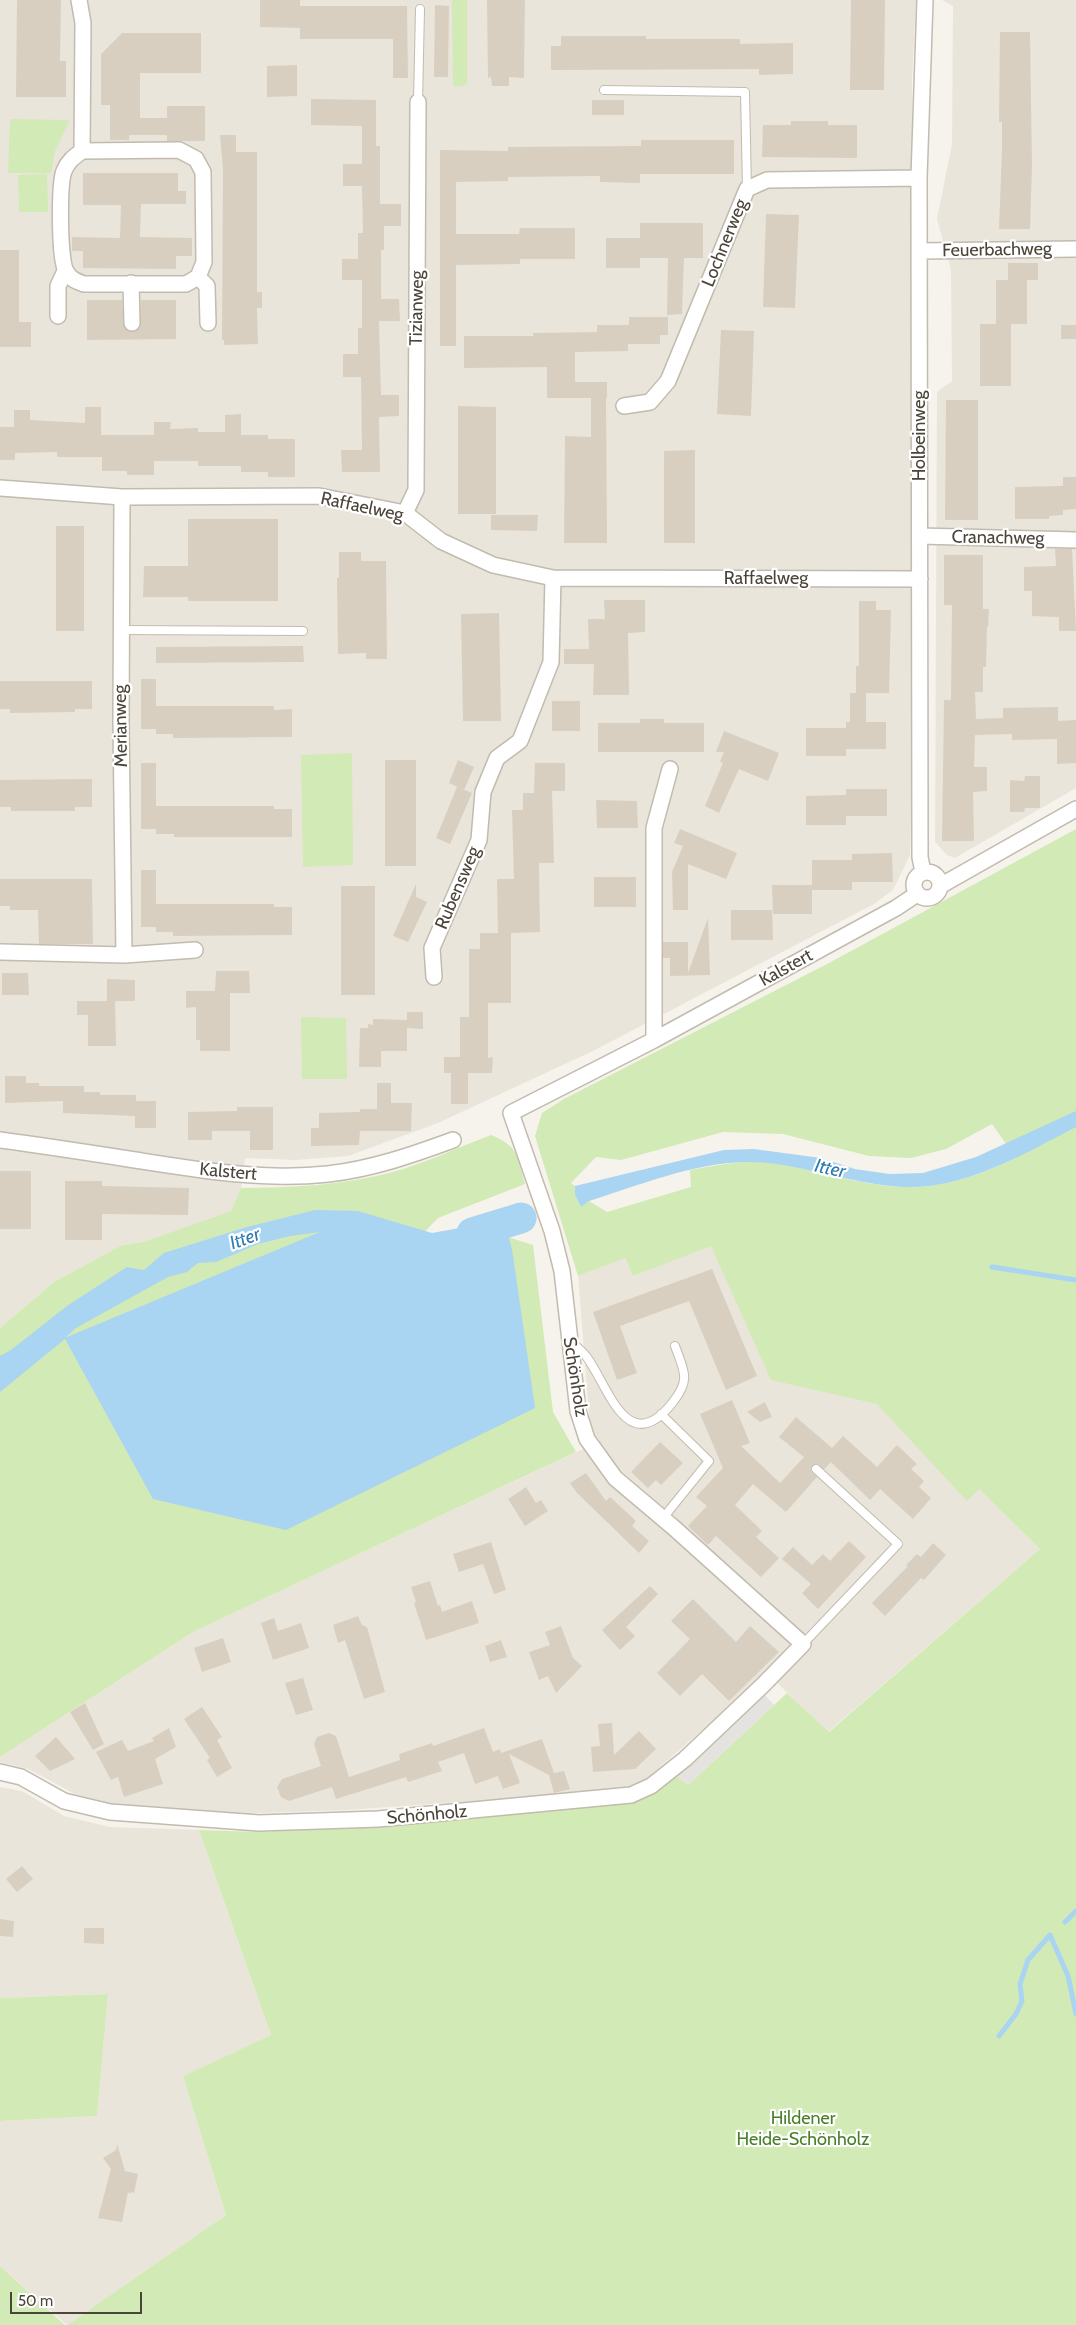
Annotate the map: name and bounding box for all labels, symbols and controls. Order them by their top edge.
street label: Lochnerweg [698,196,752,290]
street label: Feuerbachweg [942,238,1052,262]
street label: Tizianweg [406,270,428,346]
street label: Holbeinweg [909,391,931,481]
street label: Raffaelweg [319,488,405,526]
street label: Cranachweg [951,526,1045,550]
street label: Raffaelweg [724,568,808,590]
street label: Merianweg [109,684,133,768]
street label: Rubensweg [431,843,485,933]
street label: Kalstert [756,945,816,991]
water label: Itter [813,1155,847,1183]
street label: Kalstert [198,1159,258,1185]
water label: Itter [227,1223,263,1255]
street label: Schönholz [558,1335,592,1419]
street label: Schönholz [386,1801,468,1829]
park label: Hildener Heide-Schönholz [737,2108,869,2150]
scale bar [12,2282,145,2314]
text: 50 m [18,2292,53,2310]

